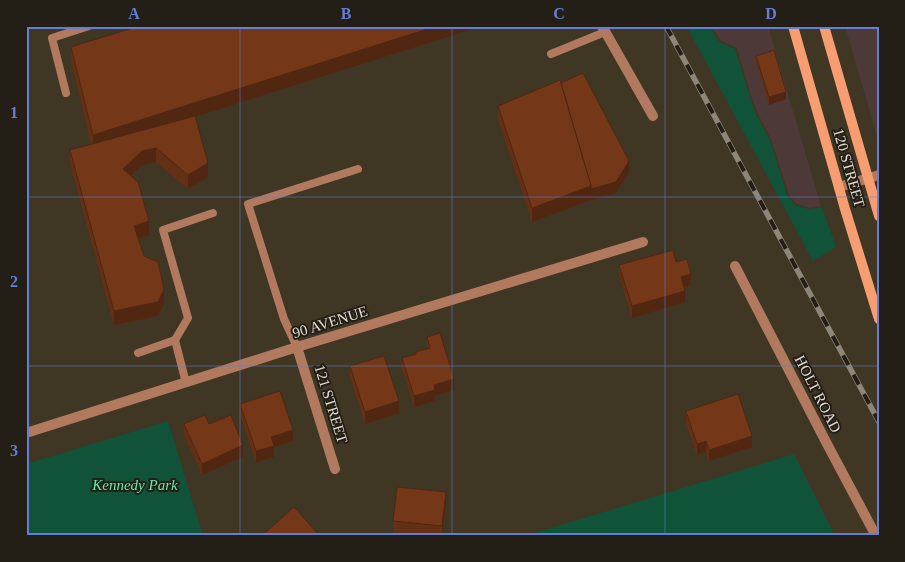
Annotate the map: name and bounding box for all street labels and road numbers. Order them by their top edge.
street label: 120 STREET [830,127,868,209]
street label: 90 AVENUE [291,303,369,341]
street label: HOLT ROAD [792,353,844,435]
street label: 121 STREET [311,363,351,445]

